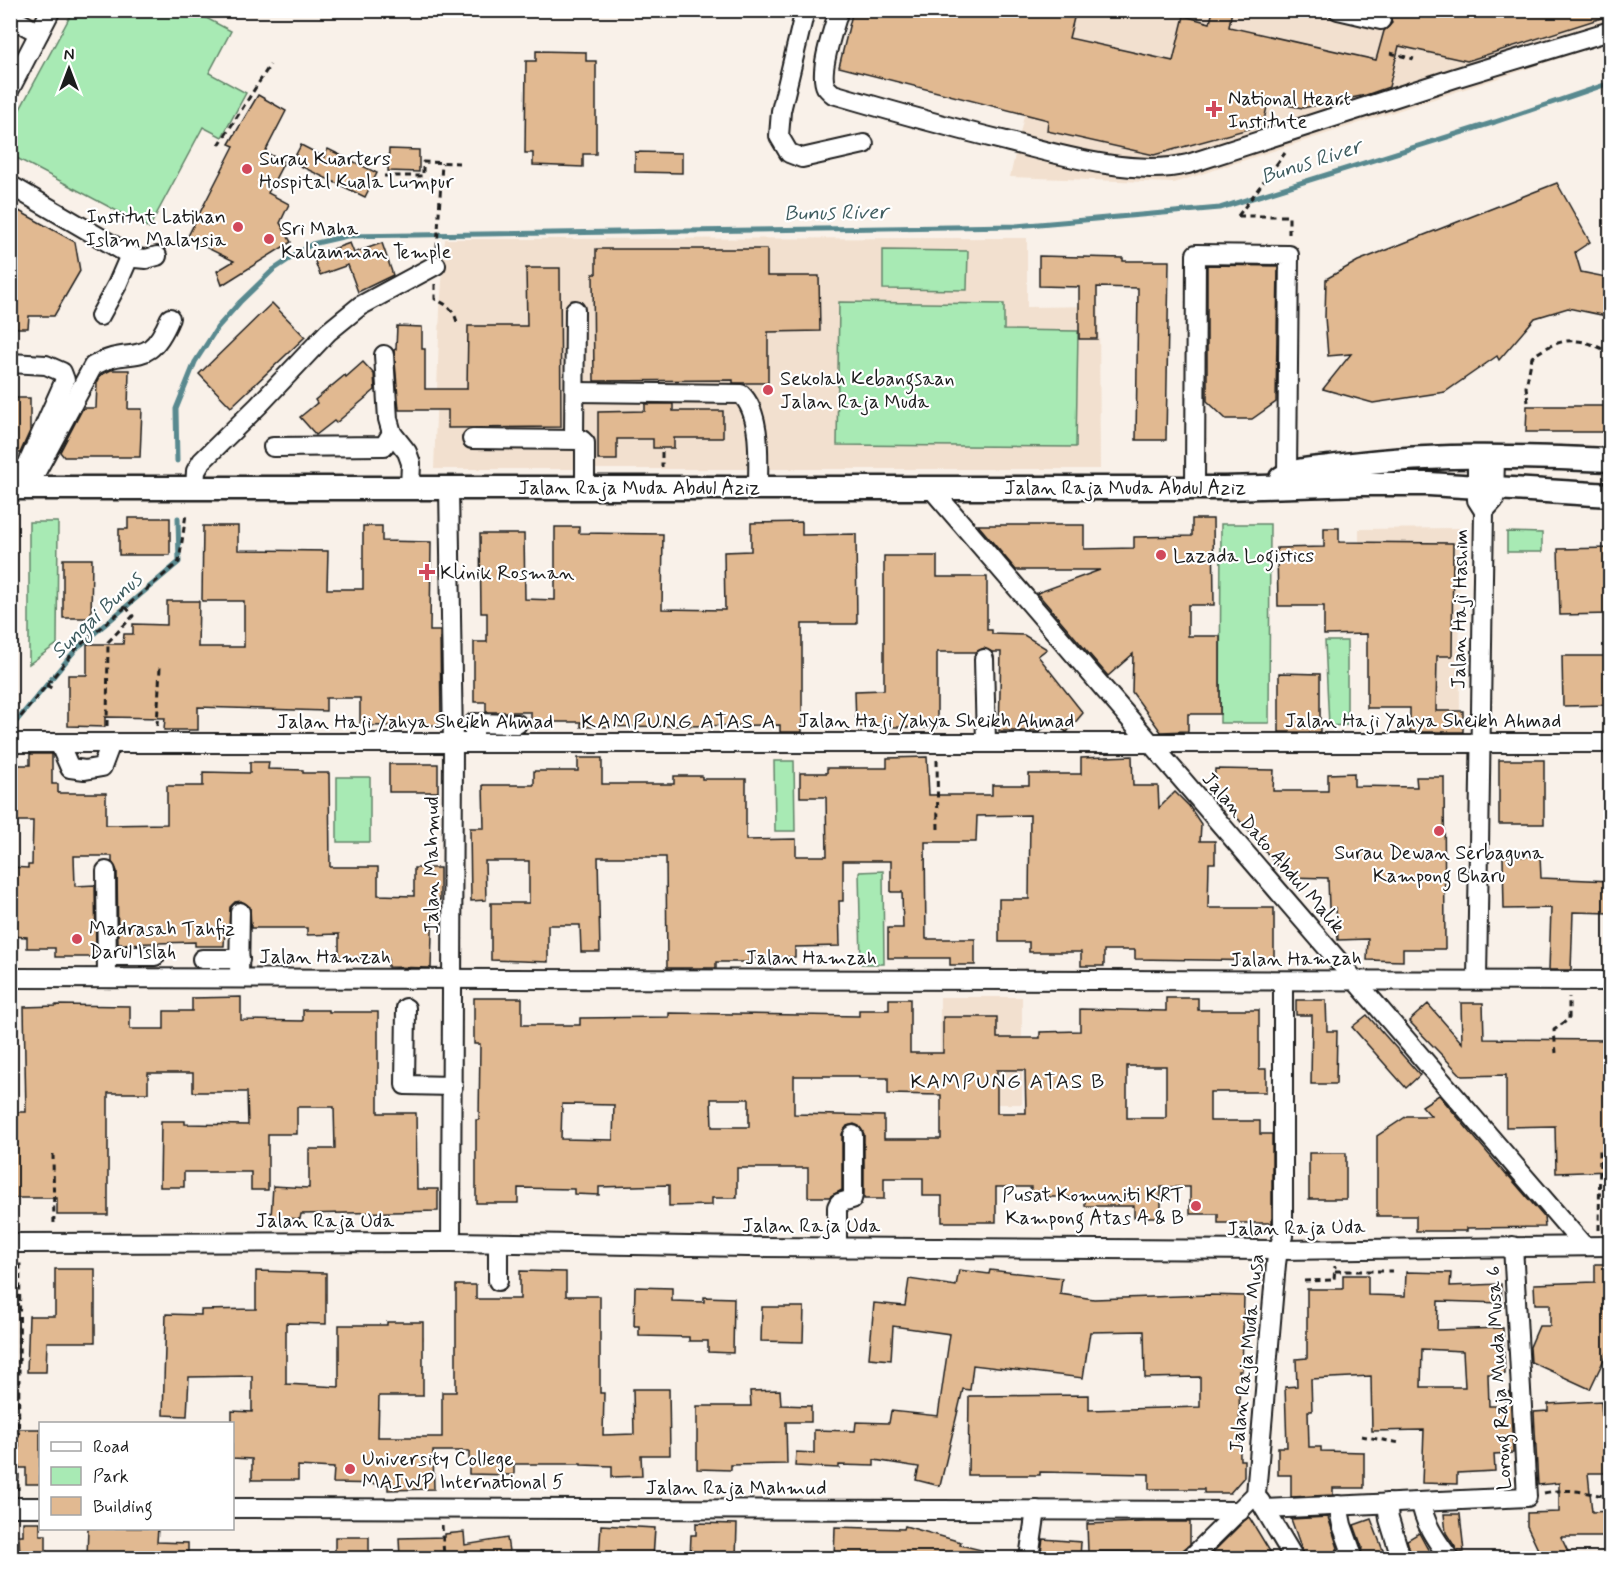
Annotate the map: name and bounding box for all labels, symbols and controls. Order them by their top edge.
north arrow [39,39,99,99]
text: N [64,45,74,66]
place label: National Heart Institute [1228,86,1351,136]
marker: National Heart Institute [1205,100,1223,118]
water label: Bunus River [1257,132,1368,191]
place label: Surau Kuarters Hospital Kuala Lumpur [259,146,454,196]
marker: Surau Kuarters Hospital Kuala Lumpur [240,162,254,176]
water label: Bunus River [784,198,891,228]
place label: Institut Latihan Islam Malaysia [85,204,227,254]
place label: Sri Maha Kaliamman Temple [281,216,452,266]
marker: Institut Latihan Islam Malaysia [231,220,245,234]
marker: Sri Maha Kaliamman Temple [262,232,276,246]
place label: Sekolah Kebangsaan Jalan Raja Muda [780,366,955,416]
marker: Sekolah Kebangsaan Jalan Raja Muda [761,383,775,397]
street label: Jalan Raja Muda Abdul Aziz [518,475,760,502]
street label: Jalan Raja Muda Abdul Aziz [1004,475,1246,502]
street label: Jalan Haji Hashim [1446,529,1475,689]
place label: Lazada Logistics [1173,543,1314,572]
marker: Lazada Logistics [1154,548,1168,562]
place label: Klinik Rosman [440,560,575,587]
marker: Klinik Rosman [418,563,436,581]
water label: Sungai Bunus [45,565,151,667]
district label: KAMPUNG ATAS A [581,708,777,736]
street label: Jalan Haji Yahya Sheikh Ahmad [798,708,1074,735]
street label: Jalan Haji Yahya Sheikh Ahmad [1285,708,1561,735]
street label: Jalan Haji Yahya Sheikh Ahmad [277,709,553,736]
street label: Jalan Dato Abdul Malik [1195,766,1351,940]
street label: Jalan Mahmud [419,796,446,934]
marker: Surau Dewan Serbaguna Kampong Bharu [1432,824,1446,838]
place label: Surau Dewan Serbaguna Kampong Bharu [1334,840,1545,892]
place label: Madrasah Tahfiz Darul Islah [89,916,235,966]
marker: Madrasah Tahfiz Darul Islah [70,932,84,946]
street label: Jalan Hamzah [259,944,391,971]
street label: Jalan Hamzah [745,945,877,972]
street label: Jalan Hamzah [1230,945,1362,974]
district label: KAMPUNG ATAS B [910,1068,1106,1096]
place label: Pusat Komuniti KRT Kampong Atas A & B [1002,1182,1184,1234]
marker: Pusat Komuniti KRT Kampong Atas A & B [1189,1199,1203,1213]
street label: Jalan Raja Uda [256,1208,395,1235]
street label: Jalan Raja Uda [742,1213,881,1240]
street label: Jalan Raja Uda [1227,1214,1367,1243]
street label: Jalan Raja Muda Musa [1224,1252,1271,1454]
street label: Lorong Raja Muda Musa 6 [1480,1265,1521,1491]
legend [39,1422,234,1530]
text: Road [93,1435,129,1459]
place label: University College MAIWP International 5 [362,1446,564,1496]
marker: University College MAIWP International 5 [343,1462,357,1476]
text: Park [93,1465,129,1489]
street label: Jalan Raja Mahmud [645,1475,827,1502]
text: Building [93,1495,153,1521]

